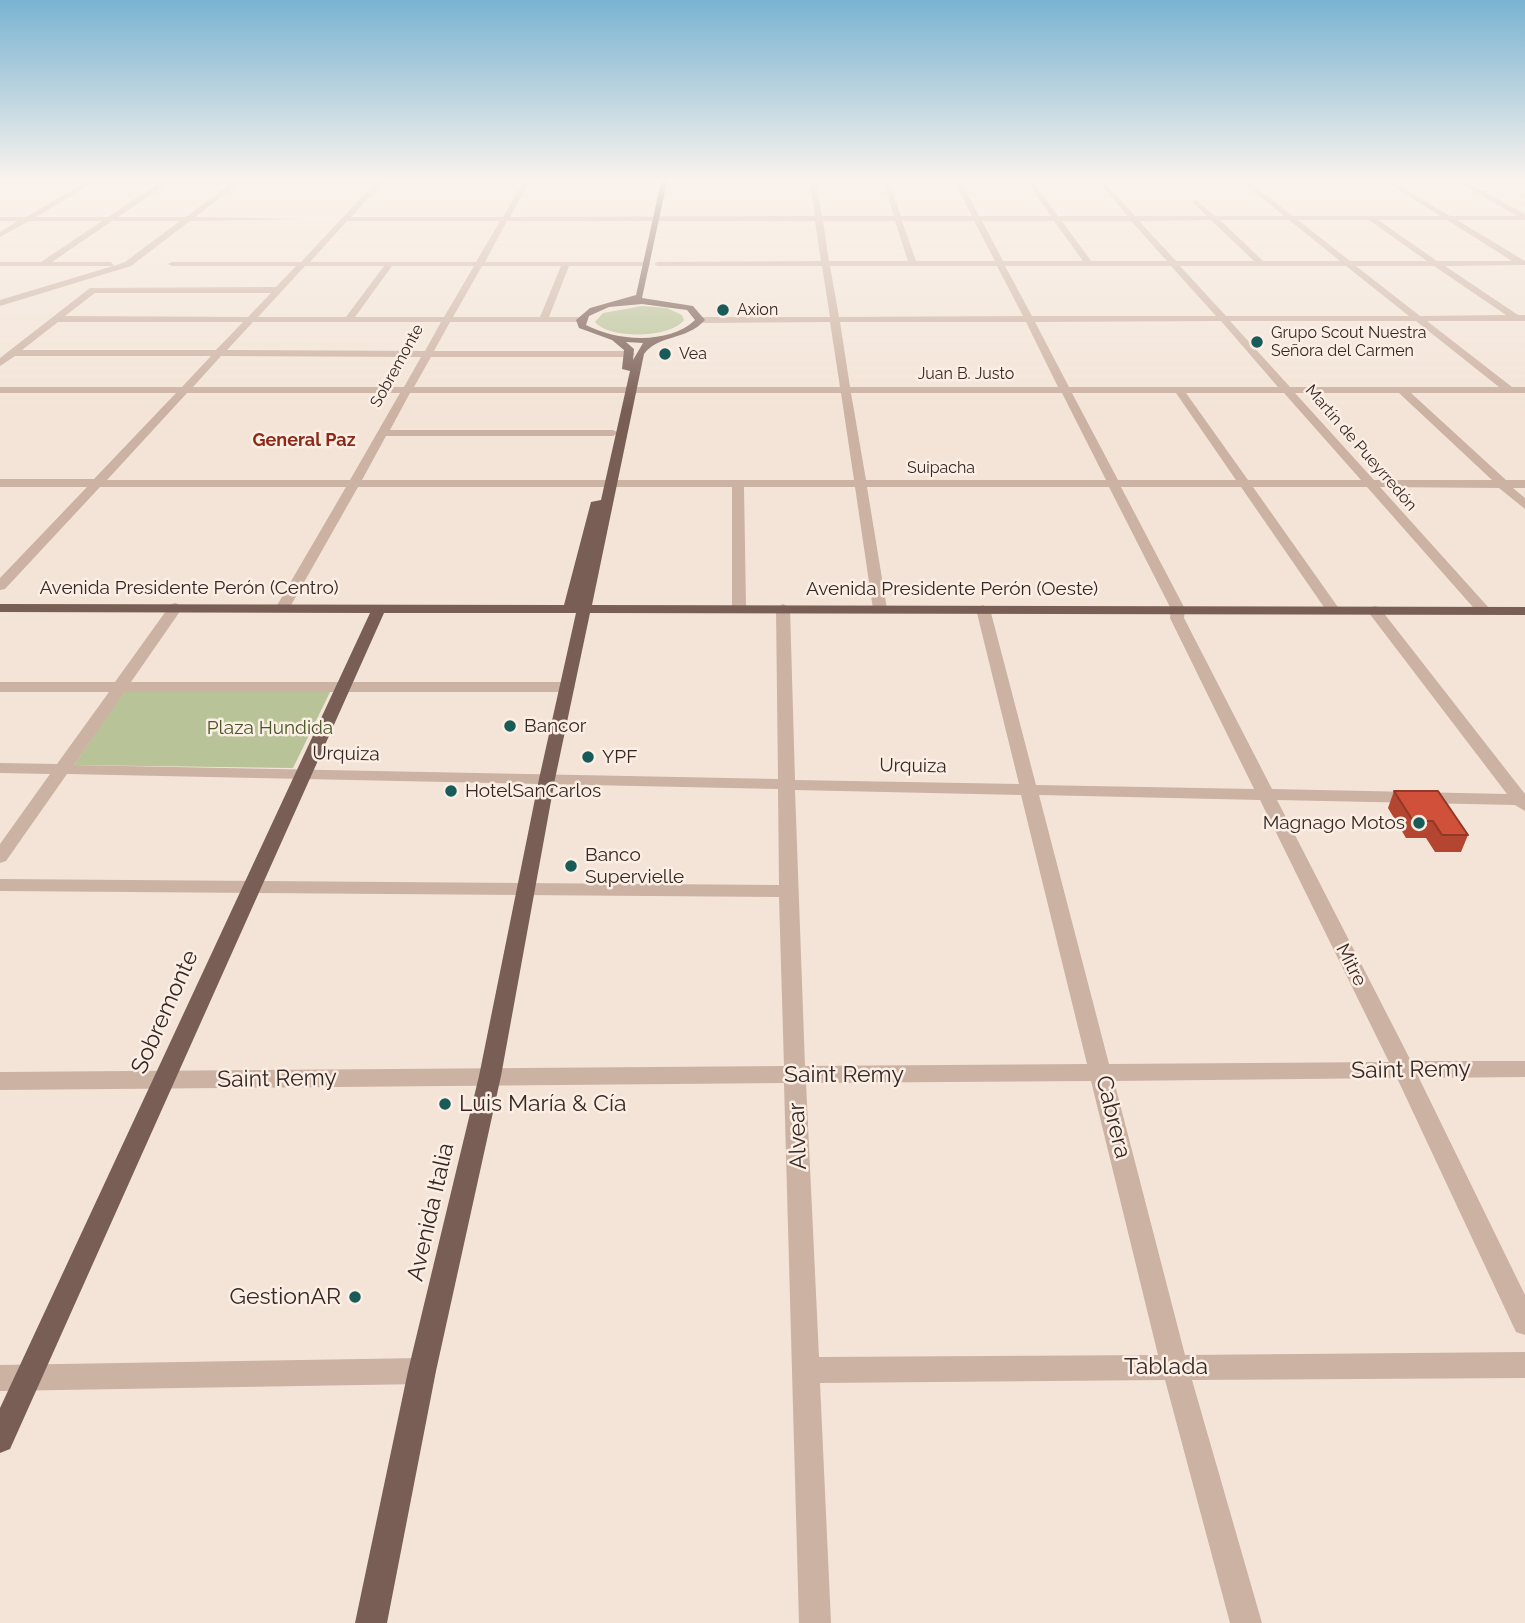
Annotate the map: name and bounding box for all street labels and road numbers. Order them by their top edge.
street label: Sobremonte [366,321,428,411]
street label: Juan B. Justo [918,364,1014,384]
street label: Martín de Pueyrredón [1301,381,1421,515]
street label: Suipacha [907,458,975,478]
street label: Avenida Presidente Perón (Centro) [39,577,339,599]
street label: Avenida Presidente Perón (Oeste) [806,578,1098,600]
street label: Urquiza [312,742,380,766]
street label: Urquiza [879,754,947,778]
street label: Mitre [1331,940,1371,990]
street label: Sobremonte [126,946,204,1078]
street label: Saint Remy [1351,1055,1471,1085]
street label: Saint Remy [784,1061,904,1089]
street label: Saint Remy [217,1064,337,1094]
street label: Cabrera [1089,1073,1137,1161]
street label: Alvear [783,1102,813,1170]
street label: Avenida Italia [402,1140,460,1284]
street label: Tablada [1124,1353,1208,1381]

